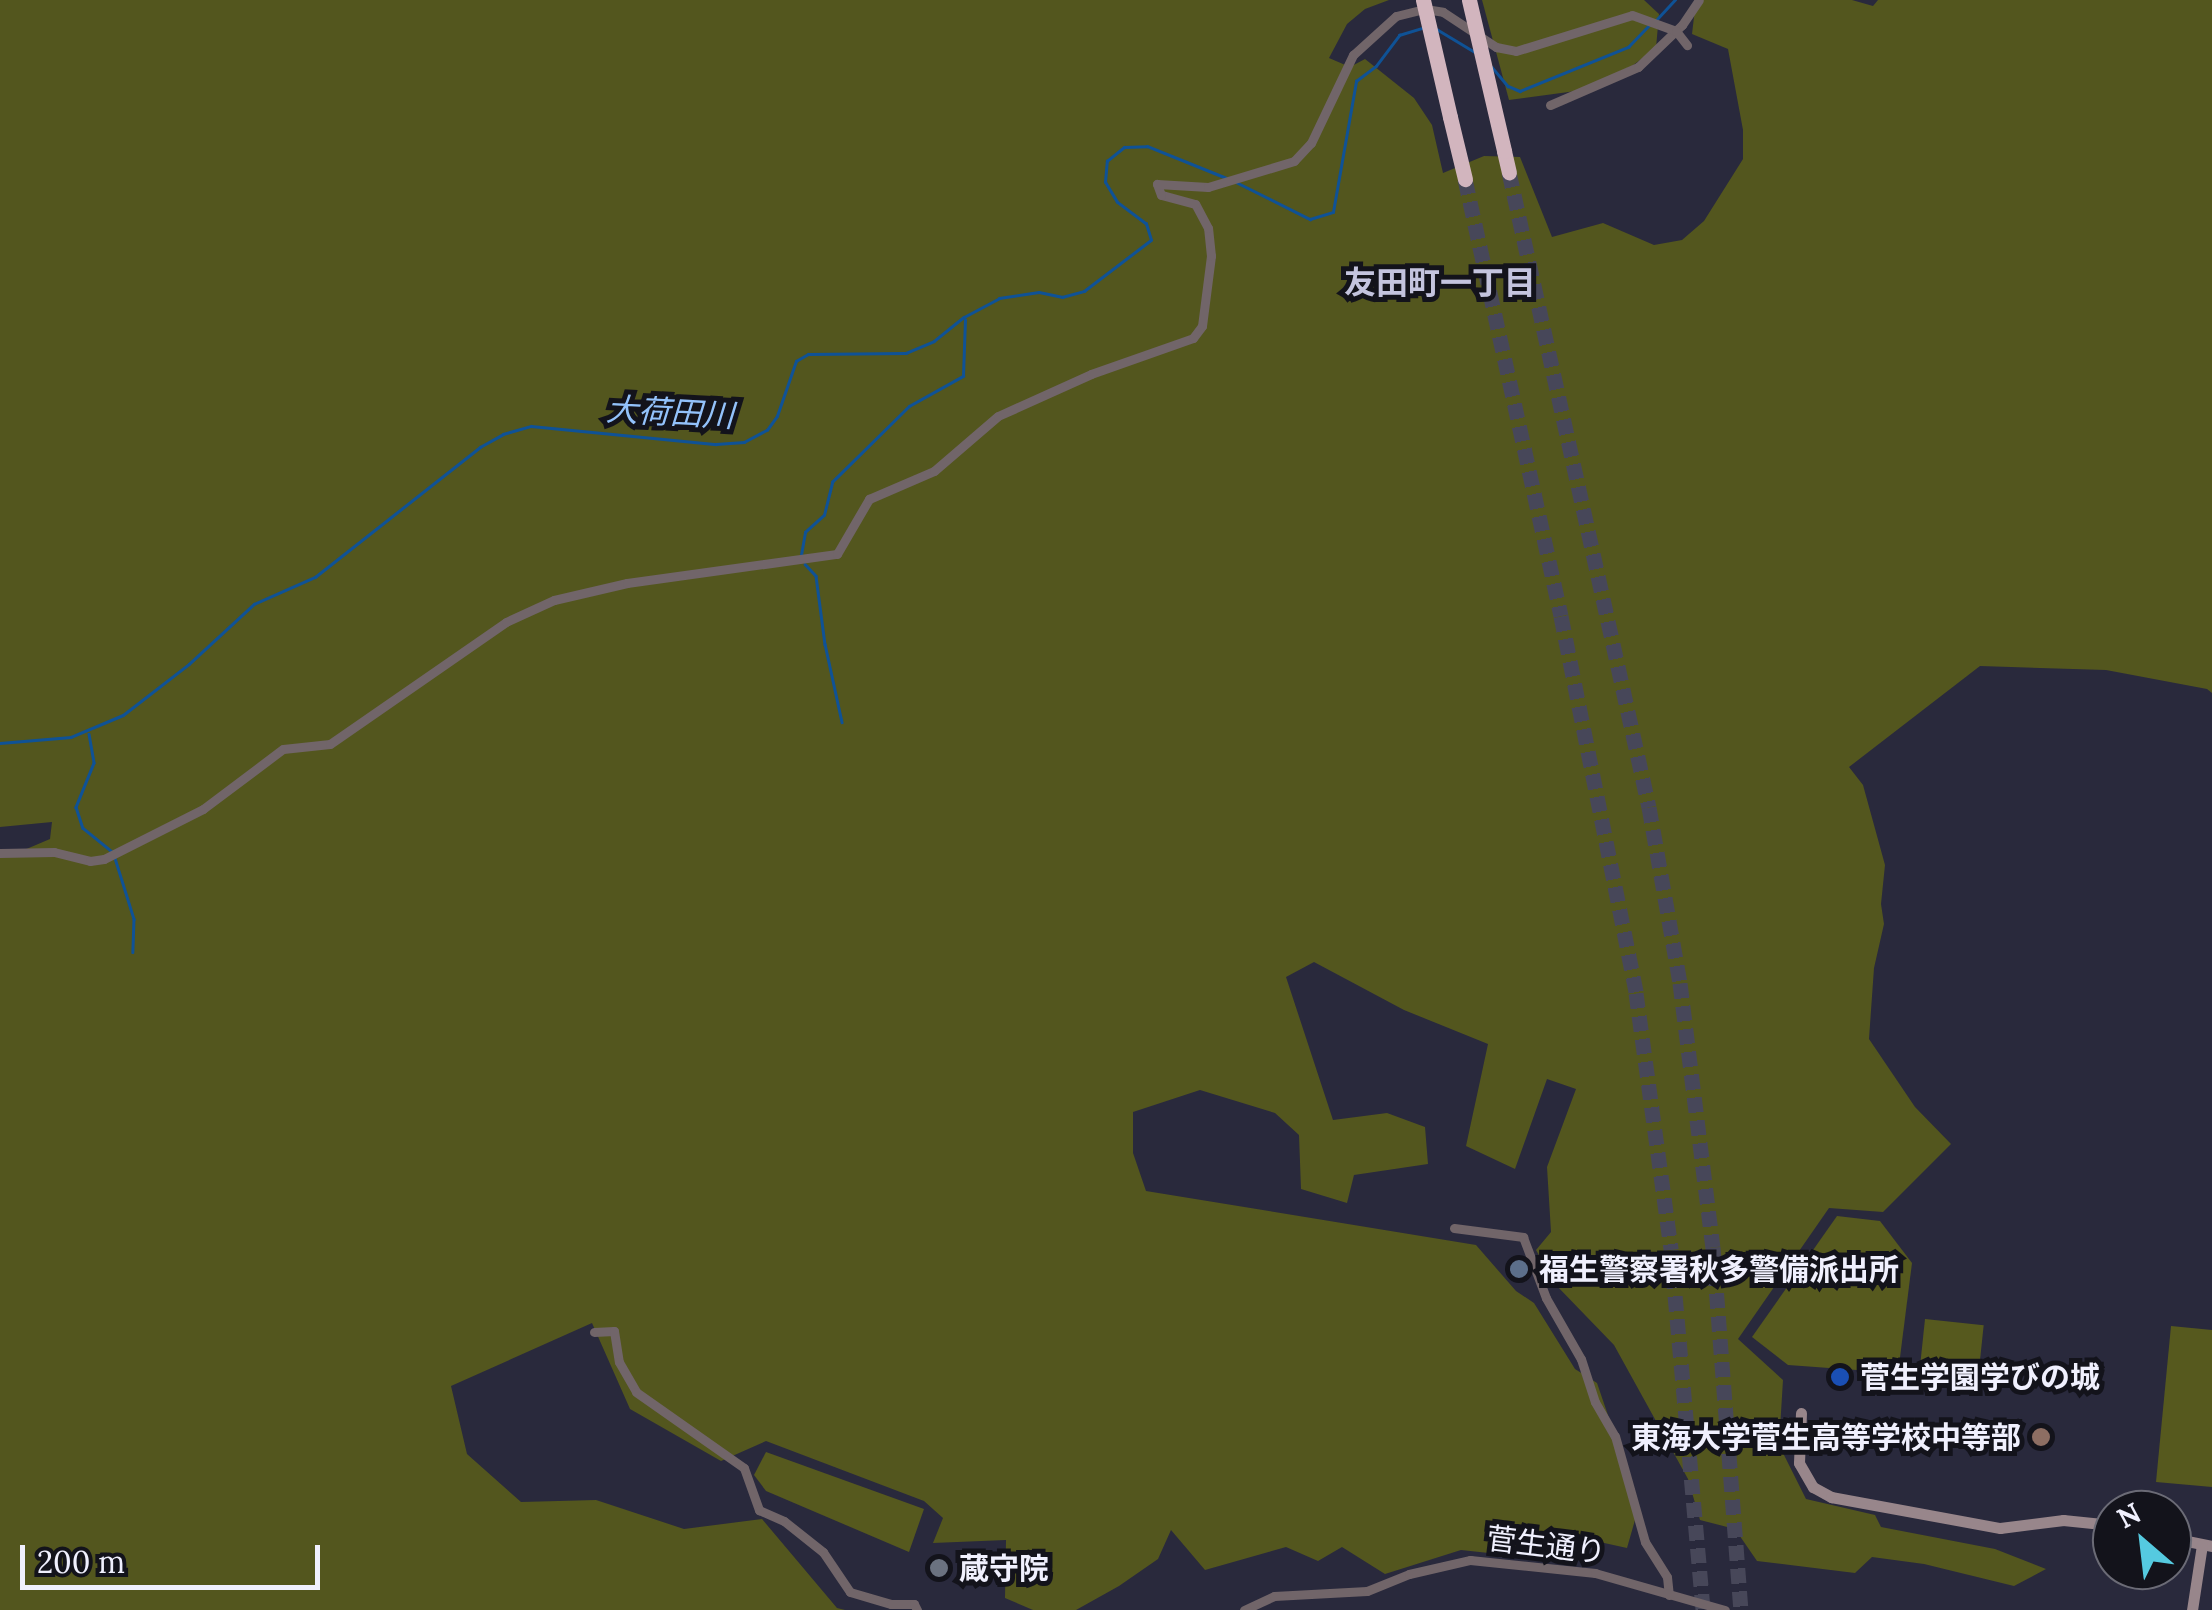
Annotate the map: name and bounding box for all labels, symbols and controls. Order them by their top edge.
district label: 友田町一丁目 [1344,264,1536,302]
water label: 大荷田川 [605,390,735,436]
place label: 福生警察署秋多警備派出所 [1539,1251,1899,1287]
marker: 福生警察署秋多警備派出所 [1508,1258,1530,1280]
place label: 菅生学園学びの城 [1860,1359,2100,1395]
marker: 菅生学園学びの城 [1829,1366,1851,1388]
place label: 東海大学菅生高等学校中等部 [1631,1419,2021,1455]
marker: 東海大学菅生高等学校中等部 [2030,1426,2052,1448]
north arrow [2092,1490,2192,1590]
text: N [2111,1494,2147,1536]
street label: 菅生通り [1484,1520,1608,1570]
scale bar [25,1525,325,1587]
text: 200 m [37,1543,125,1581]
place label: 蔵守院 [959,1550,1049,1586]
marker: 蔵守院 [928,1557,950,1579]

